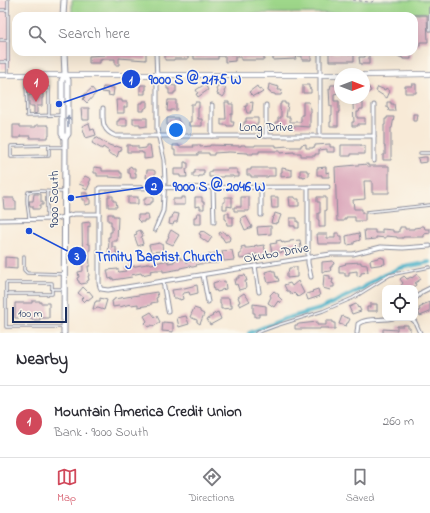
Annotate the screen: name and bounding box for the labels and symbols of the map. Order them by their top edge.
callout: 9000 S @ 2175 W [121,66,249,92]
north arrow [334,68,370,104]
pin: 1 [23,69,49,102]
text: 9000 S @ 2175 W [148,69,242,91]
text: 1 [129,72,133,90]
one-way arrow [65,114,71,127]
street label: Long Drive [239,118,293,138]
your location [166,120,186,140]
street label: 9000 South [45,170,64,228]
callout: 9000 S @ 2046 W [144,173,273,199]
text: 9000 S @ 2046 W [172,176,265,198]
text: 2 [150,178,157,196]
street label: Okubo Drive [242,238,310,269]
callout: Trinity Baptist Church [67,243,230,269]
text: Trinity Baptist Church [96,247,223,270]
text: 3 [74,248,80,266]
scale bar [12,305,67,324]

